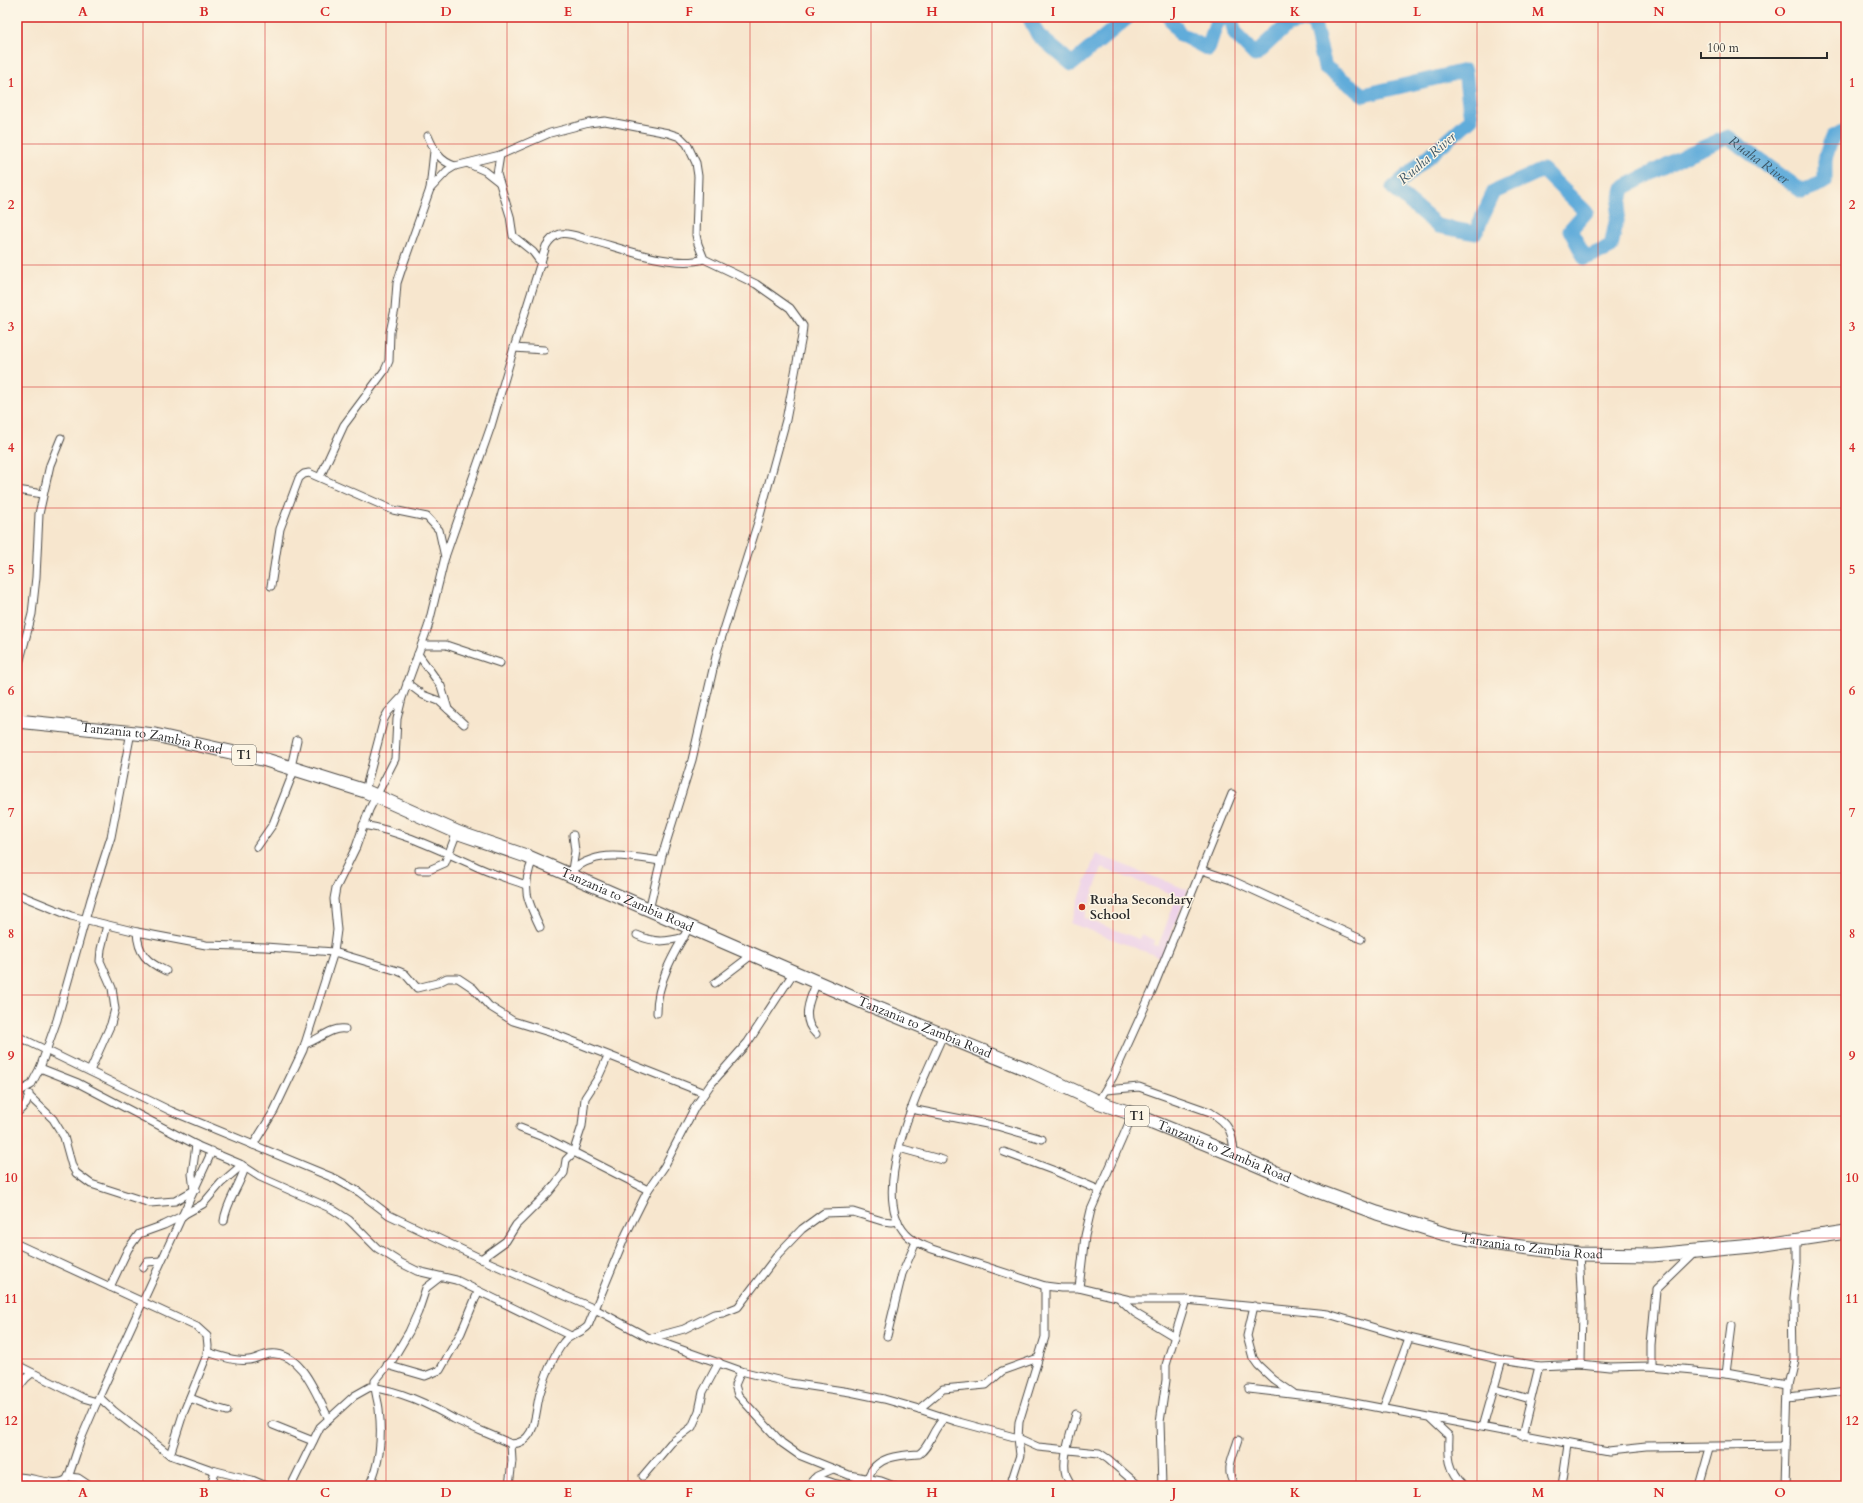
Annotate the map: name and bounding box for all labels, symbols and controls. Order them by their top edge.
text: A [78,3,88,21]
text: B [199,3,209,21]
text: C [320,3,330,21]
text: D [440,3,452,21]
text: E [564,3,572,21]
text: F [685,3,693,21]
text: G [805,3,816,21]
text: H [926,3,938,21]
text: I [1050,3,1056,21]
text: J [1170,3,1177,21]
text: K [1290,3,1301,21]
text: L [1413,3,1422,21]
text: M [1532,3,1545,21]
text: N [1653,3,1665,21]
text: O [1774,3,1786,21]
scale bar [1701,34,1827,60]
text: 100 m [1707,40,1740,56]
text: 1 [8,74,14,92]
text: 1 [1849,74,1855,92]
water label: Ruaha River [1394,127,1460,188]
water label: Ruaha River [1725,131,1794,189]
text: 2 [8,196,15,214]
text: 2 [1849,196,1856,214]
text: 3 [8,318,15,336]
text: 3 [1849,318,1856,336]
text: 4 [8,439,15,457]
text: 4 [1849,439,1856,457]
text: 5 [8,561,14,579]
text: 5 [1849,561,1855,579]
text: 6 [8,682,15,700]
text: 6 [1849,682,1856,700]
street label: Tanzania to Zambia Road [80,719,224,759]
road number: T1 [232,745,256,765]
text: 7 [8,804,15,822]
text: 7 [1849,804,1856,822]
street label: Tanzania to Zambia Road [558,863,696,937]
place label: Ruaha Secondary School [1090,891,1194,924]
marker: Ruaha Secondary School [1077,902,1087,912]
text: 8 [8,925,14,943]
text: 8 [1849,925,1855,943]
street label: Tanzania to Zambia Road [855,992,994,1063]
text: 9 [8,1047,15,1065]
text: 9 [1849,1047,1856,1065]
road number: T1 [1125,1106,1149,1126]
street label: Tanzania to Zambia Road [1154,1116,1293,1187]
text: 10 [4,1169,18,1187]
text: 10 [1845,1169,1859,1187]
street label: Tanzania to Zambia Road [1459,1228,1603,1263]
text: 11 [4,1290,18,1308]
text: 11 [1845,1290,1859,1308]
text: 12 [4,1412,18,1430]
text: 12 [1845,1412,1859,1430]
text: A [78,1484,88,1502]
text: B [199,1484,209,1502]
text: C [320,1484,330,1502]
text: D [440,1484,452,1502]
text: E [564,1484,572,1502]
text: F [685,1484,693,1502]
text: G [805,1484,816,1502]
text: H [926,1484,938,1502]
text: I [1050,1484,1056,1502]
text: J [1170,1484,1177,1502]
text: K [1290,1484,1301,1502]
text: L [1413,1484,1422,1502]
text: M [1532,1484,1545,1502]
text: N [1653,1484,1665,1502]
text: O [1774,1484,1786,1502]

